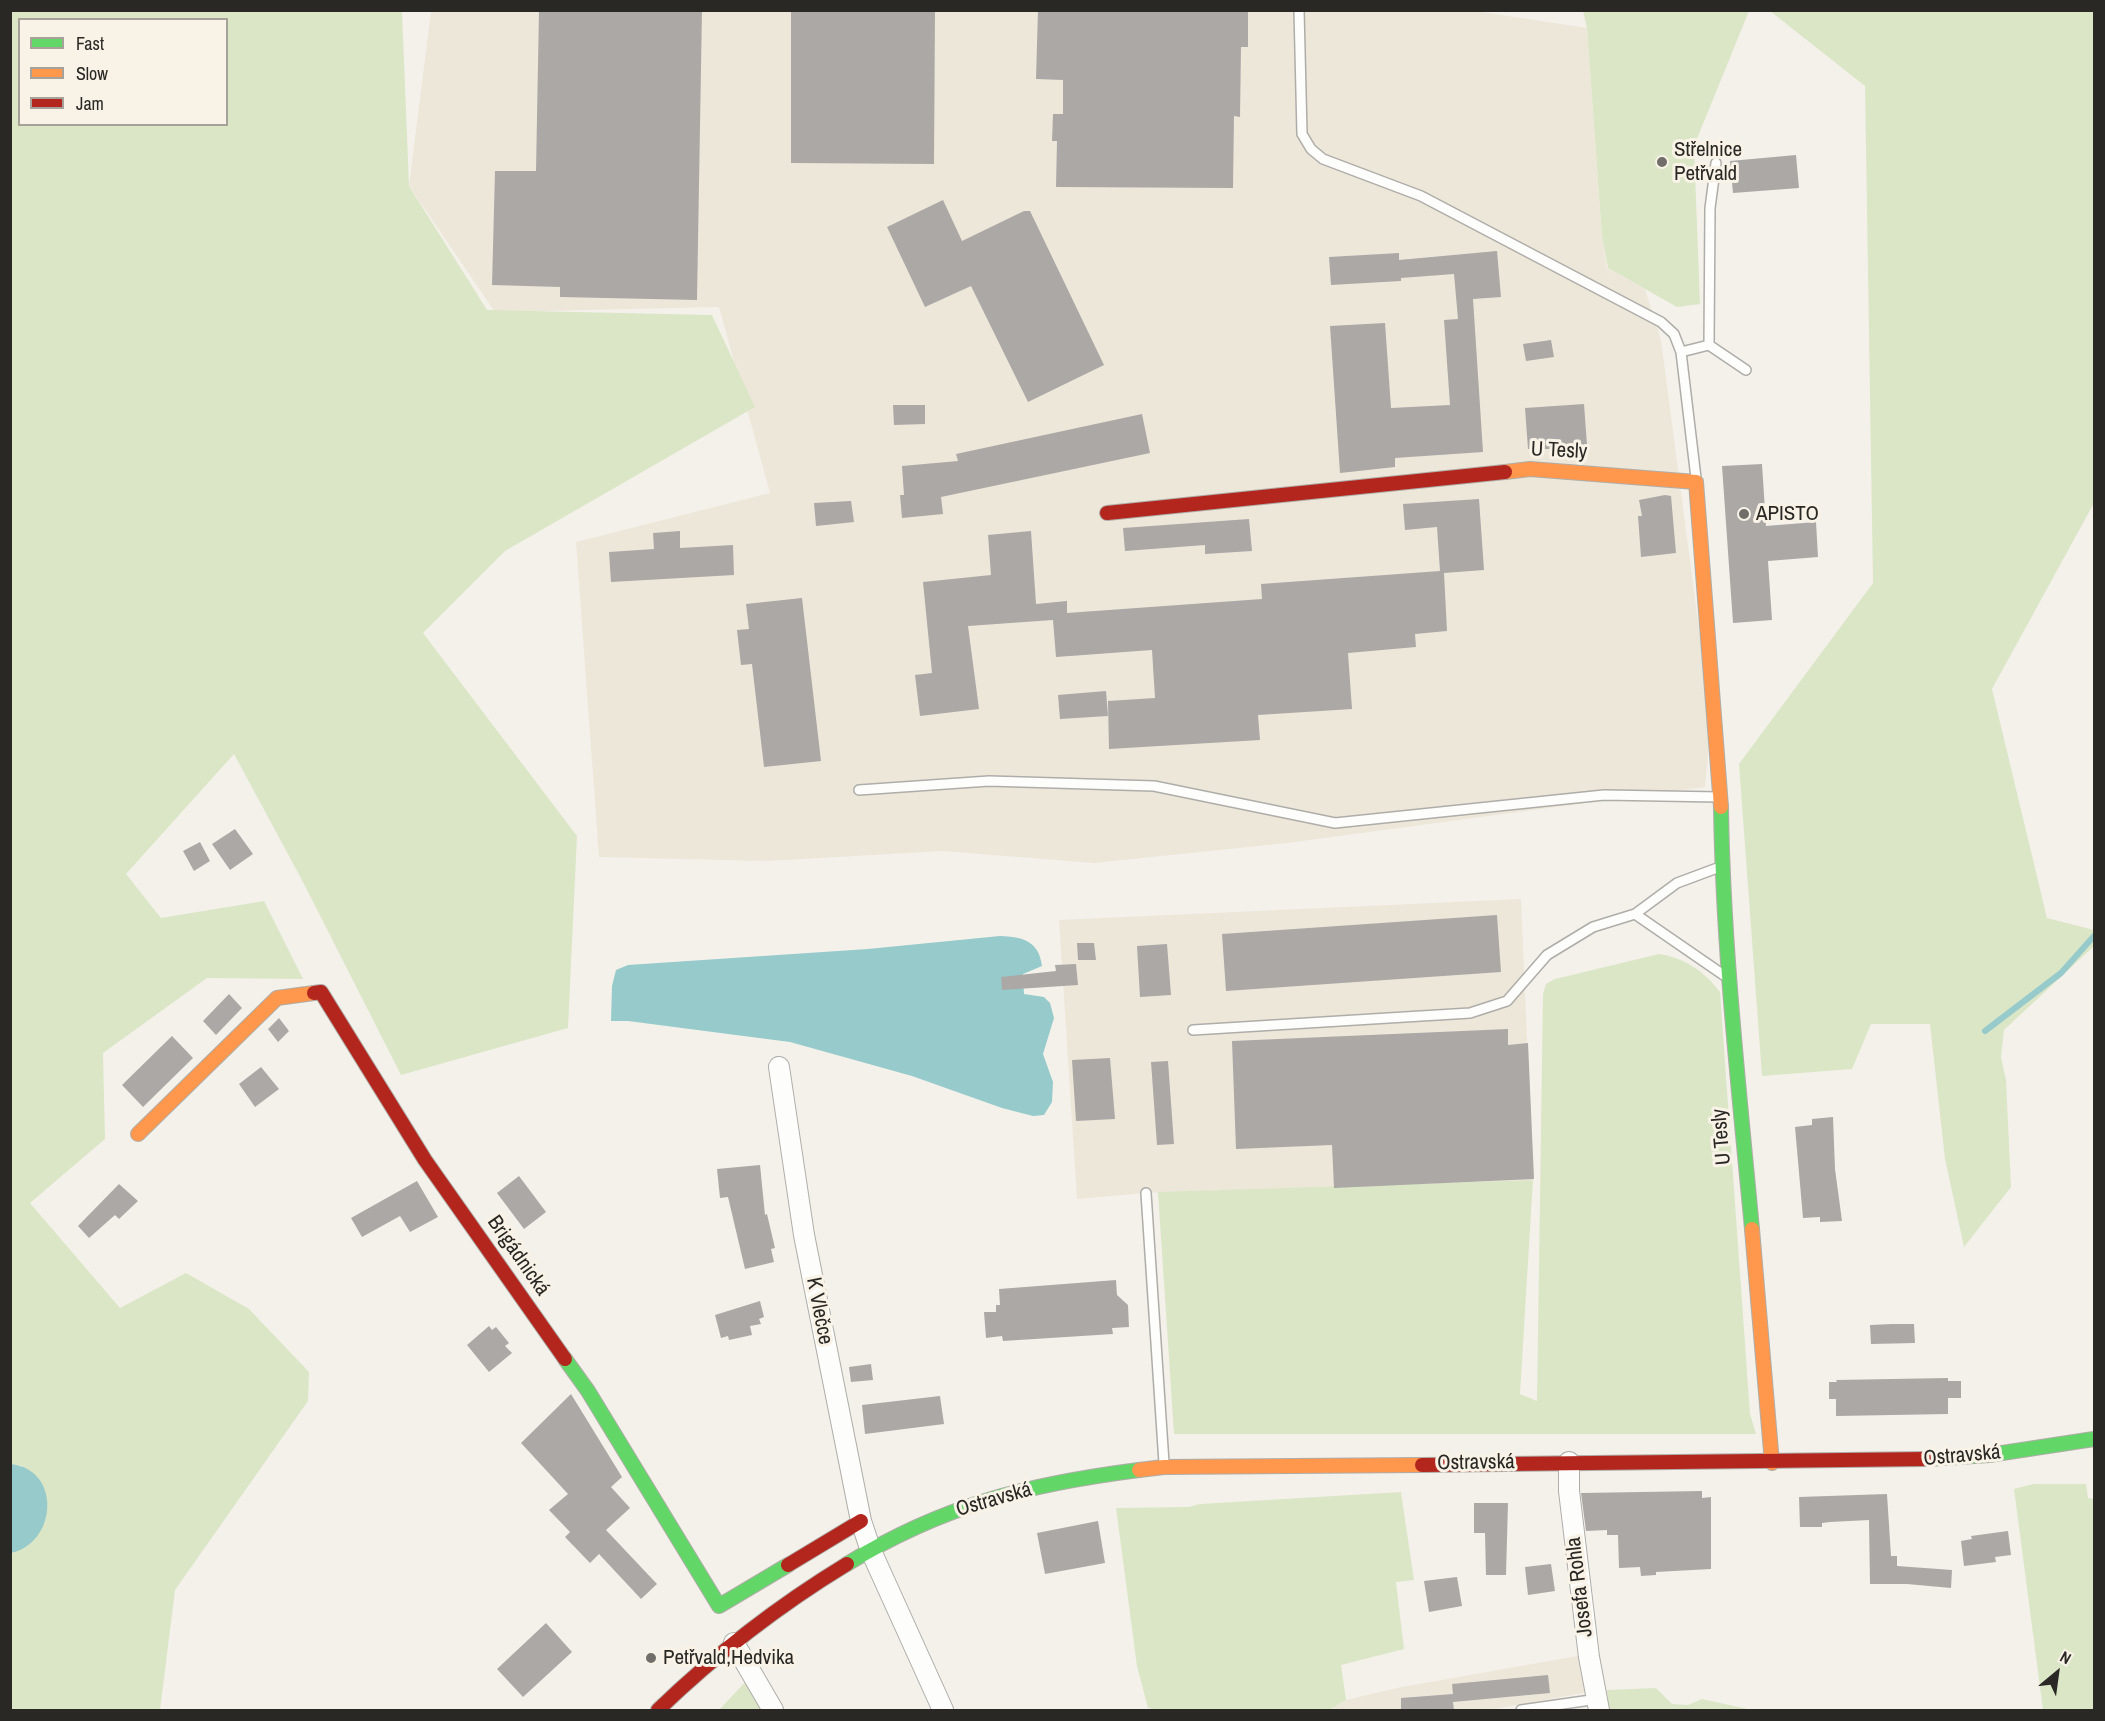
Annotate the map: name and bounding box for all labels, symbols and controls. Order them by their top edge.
legend [18,18,228,126]
text: Fast [76,31,104,56]
text: Slow [76,61,108,86]
text: Jam [76,91,104,116]
place label: Střelnice Petřvald [1674,137,1742,187]
marker: Střelnice Petřvald [1655,155,1669,169]
street label: U Tesly [1530,437,1588,465]
place label: APISTO [1756,501,1819,527]
marker: APISTO [1737,507,1751,521]
street label: U Tesly [1707,1108,1737,1166]
street label: Brigádnická [481,1211,555,1301]
street label: K Vlečce [800,1275,838,1347]
street label: Ostravská [1922,1440,2002,1472]
street label: Ostravská [1437,1450,1515,1476]
street label: Ostravská [953,1477,1035,1523]
street label: Josefa Rohla [1561,1536,1599,1638]
north arrow [2027,1643,2087,1703]
place label: Petřvald,Hedvika [663,1645,794,1671]
text: N [2056,1645,2075,1669]
marker: Petřvald,Hedvika [644,1651,658,1665]

